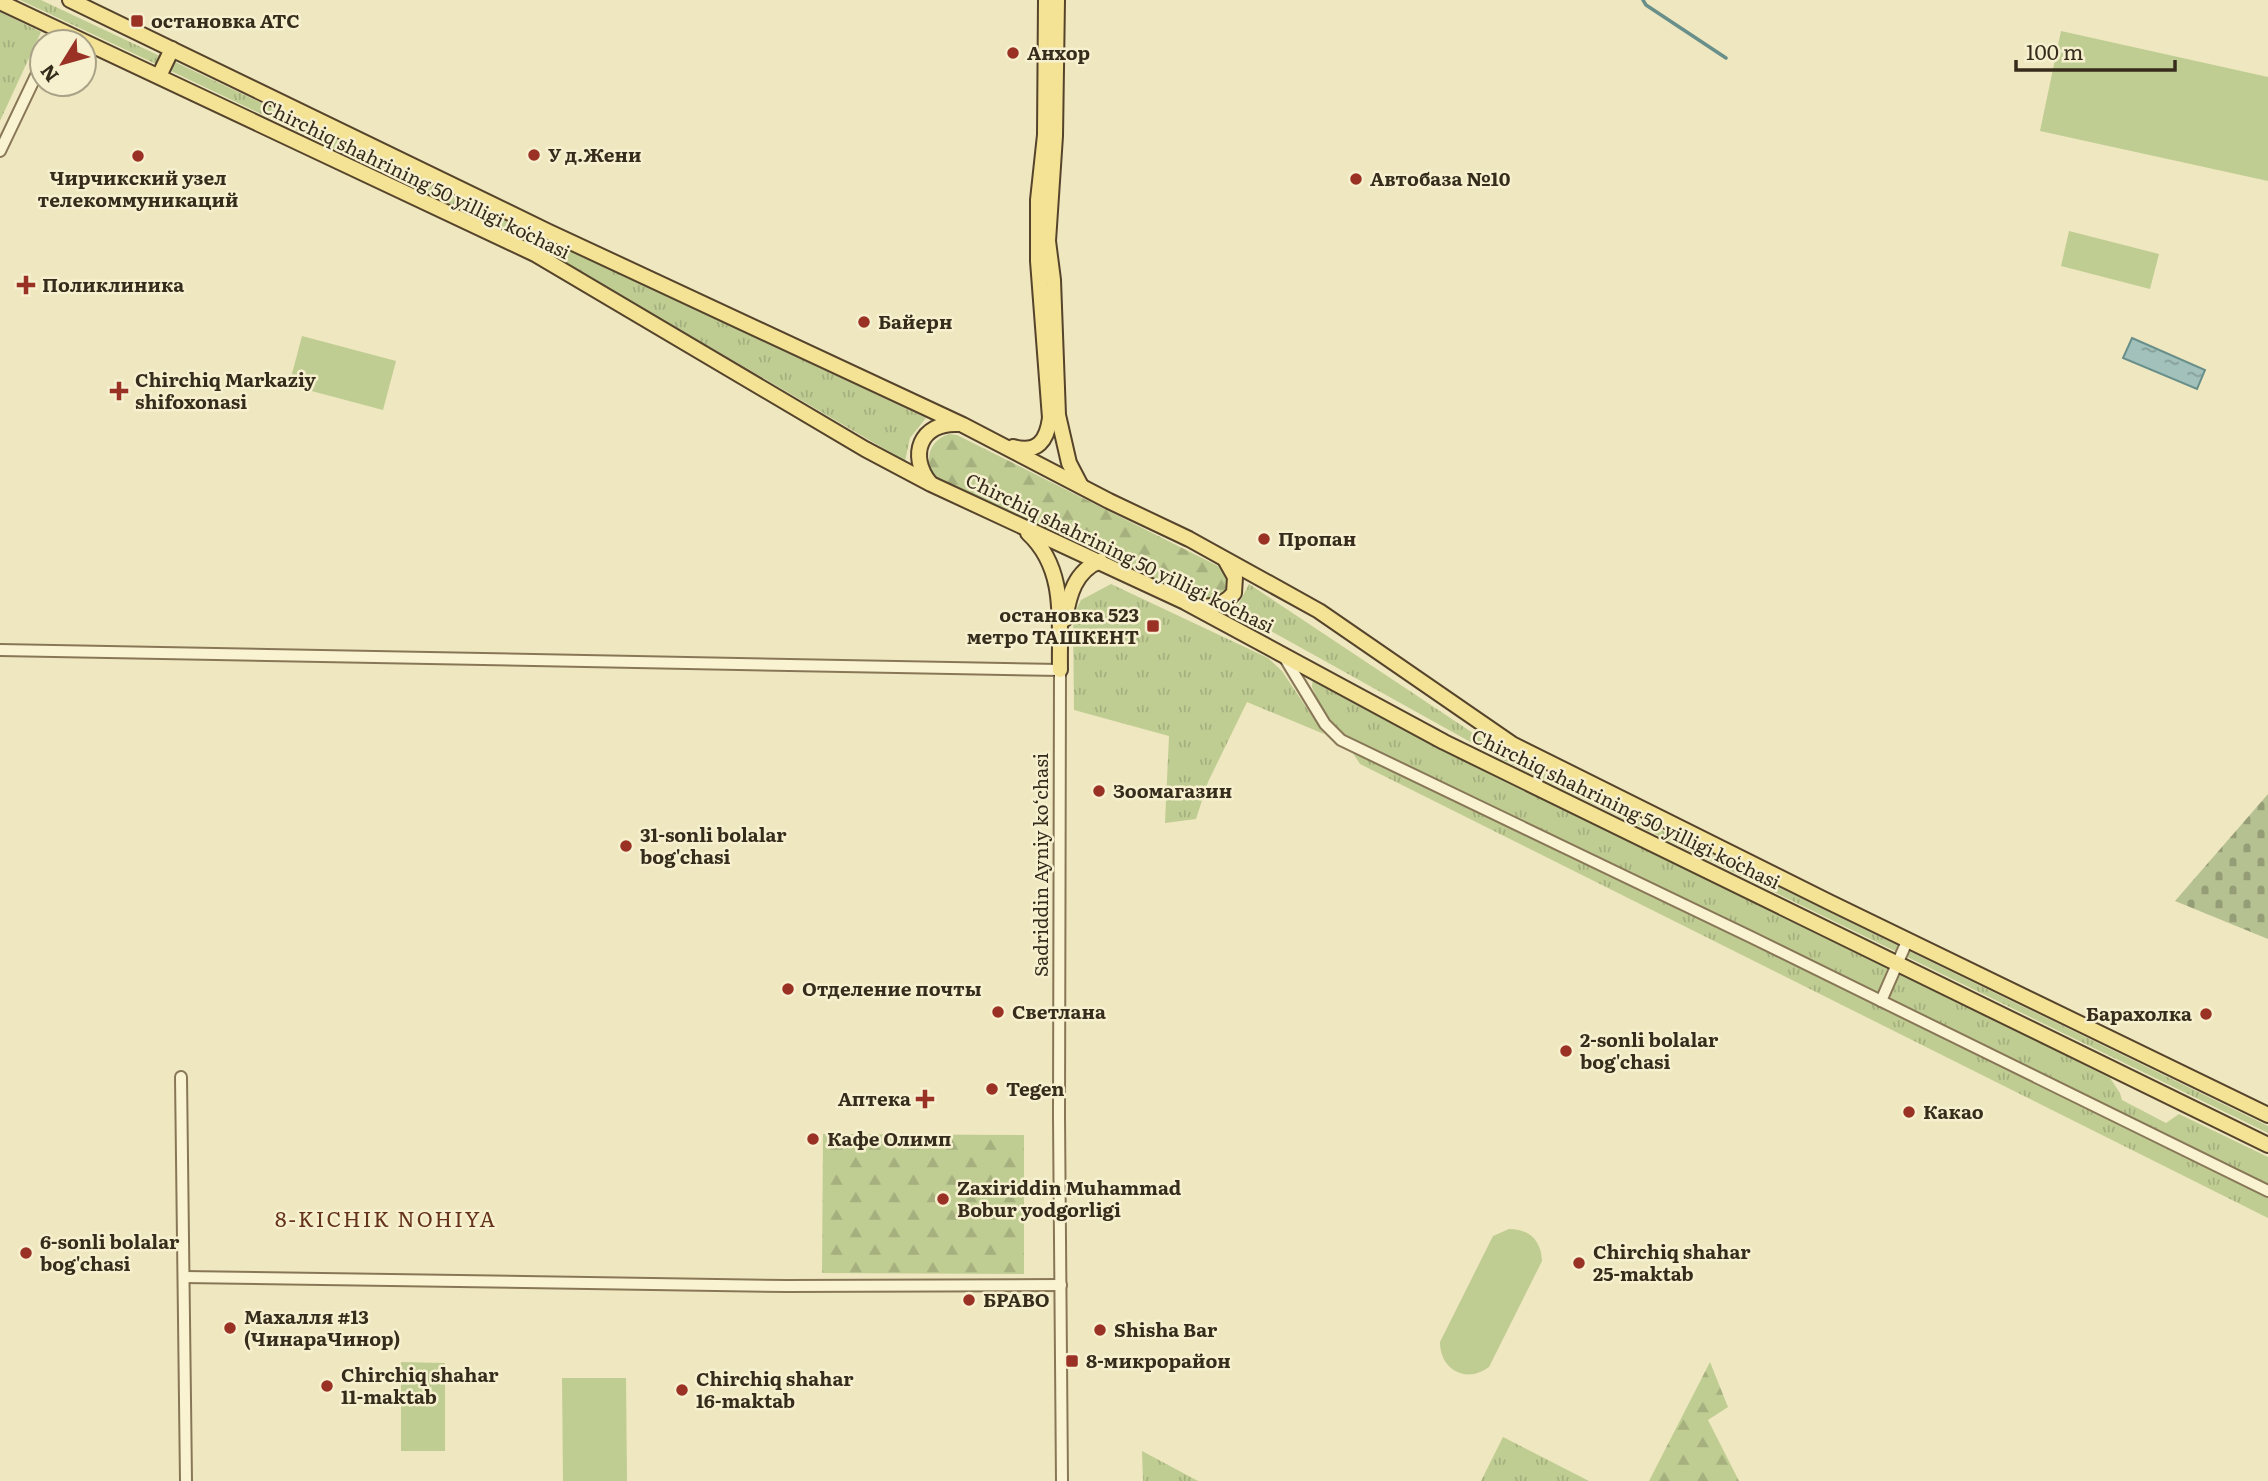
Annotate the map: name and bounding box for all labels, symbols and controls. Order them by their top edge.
place label: остановка АТС [151,6,300,34]
marker: остановка АТС [129,13,145,29]
north arrow [28,28,98,98]
scale bar [2016,28,2175,72]
text: 100 m [2026,35,2083,66]
place label: Анхор [1027,38,1090,66]
marker: Анхор [1005,45,1021,61]
text: N [33,59,65,89]
street label: Chirchiq shahrining 50 yilligi koʻchasi [257,91,575,265]
place label: У д.Жени [548,140,642,168]
marker: У д.Жени [526,147,542,163]
marker: Чирчикский узел телекоммуникаций [130,148,146,164]
place label: Чирчикский узел телекоммуникаций [38,163,238,213]
place label: Автобаза №10 [1370,164,1511,192]
marker: Автобаза №10 [1348,171,1364,187]
place label: Поликлиника [42,270,184,298]
marker: Поликлиника [16,275,36,295]
place label: Байерн [878,307,952,335]
marker: Байерн [856,314,872,330]
place label: Chirchiq Markaziy shifoxonasi [135,365,316,415]
marker: Chirchiq Markaziy shifoxonasi [109,381,129,401]
street label: Chirchiq shahrining 50 yilligi koʻchasi [961,465,1279,639]
place label: Пропан [1278,524,1356,552]
marker: Пропан [1256,531,1272,547]
place label: остановка 523 метро ТАШКЕНТ [967,600,1139,650]
marker: остановка 523 метро ТАШКЕНТ [1145,618,1161,634]
street label: Chirchiq shahrining 50 yilligi koʻchasi [1467,721,1785,895]
street label: Sadriddin Ayniy ko‘chasi [1026,753,1054,977]
place label: Зоомагазин [1113,776,1232,804]
marker: Зоомагазин [1091,783,1107,799]
place label: 31-sonli bolalar bog'chasi [640,820,787,870]
marker: 31-sonli bolalar bog'chasi [618,838,634,854]
place label: Отделение почты [802,974,982,1002]
marker: Отделение почты [780,981,796,997]
place label: Светлана [1012,997,1106,1025]
place label: Барахолка [2086,999,2192,1027]
marker: Светлана [990,1004,1006,1020]
marker: Барахолка [2198,1006,2214,1022]
place label: 2-sonli bolalar bog'chasi [1580,1025,1719,1075]
marker: 2-sonli bolalar bog'chasi [1558,1043,1574,1059]
place label: Tegen [1006,1074,1065,1102]
marker: Tegen [984,1081,1000,1097]
place label: Аптека [838,1084,911,1112]
marker: Аптека [917,1091,933,1107]
place label: Какао [1923,1097,1984,1125]
marker: Какао [1901,1104,1917,1120]
place label: Кафе Олимп [827,1124,951,1152]
marker: Кафе Олимп [805,1131,821,1147]
place label: Zaxiriddin Muhammad Bobur yodgorligi [957,1173,1182,1223]
marker: Zaxiriddin Muhammad Bobur yodgorligi [935,1191,951,1207]
district label: 8-KICHIK NOHIYA [275,1202,497,1233]
place label: 6-sonli bolalar bog'chasi [40,1227,180,1277]
place label: Chirchiq shahar 25-maktab [1593,1237,1751,1287]
marker: 6-sonli bolalar bog'chasi [18,1245,34,1261]
marker: Chirchiq shahar 25-maktab [1571,1255,1587,1271]
place label: БРАВО [983,1285,1050,1313]
marker: БРАВО [961,1292,977,1308]
place label: Махалля #13 (ЧинараЧинор) [244,1302,400,1352]
place label: Shisha Bar [1114,1315,1218,1343]
marker: Махалля #13 (ЧинараЧинор) [222,1320,238,1336]
marker: Shisha Bar [1092,1322,1108,1338]
place label: 8-микрорайон [1086,1346,1231,1374]
marker: 8-микрорайон [1064,1353,1080,1369]
place label: Chirchiq shahar 11-maktab [341,1360,499,1410]
place label: Chirchiq shahar 16-maktab [696,1364,854,1414]
marker: Chirchiq shahar 11-maktab [319,1378,335,1394]
marker: Chirchiq shahar 16-maktab [674,1382,690,1398]

